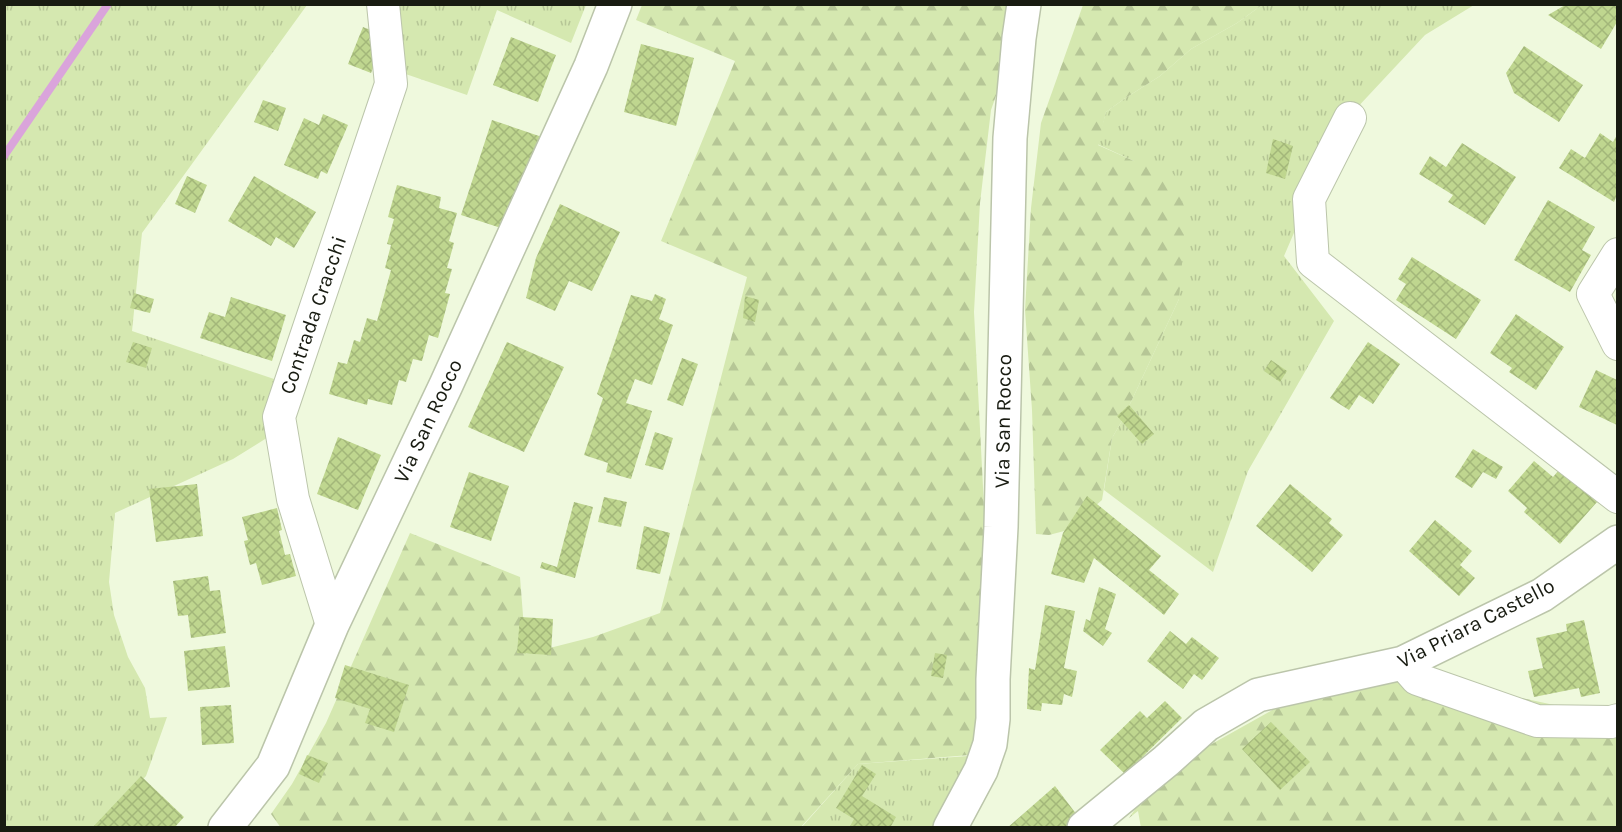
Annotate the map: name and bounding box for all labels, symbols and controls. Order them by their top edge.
street label: Contrada Cracchi [275,233,351,397]
street label: Via San Rocco [990,354,1016,488]
street label: Via San Rocco [389,355,467,487]
street label: Via Priara Castello [1393,573,1559,673]

